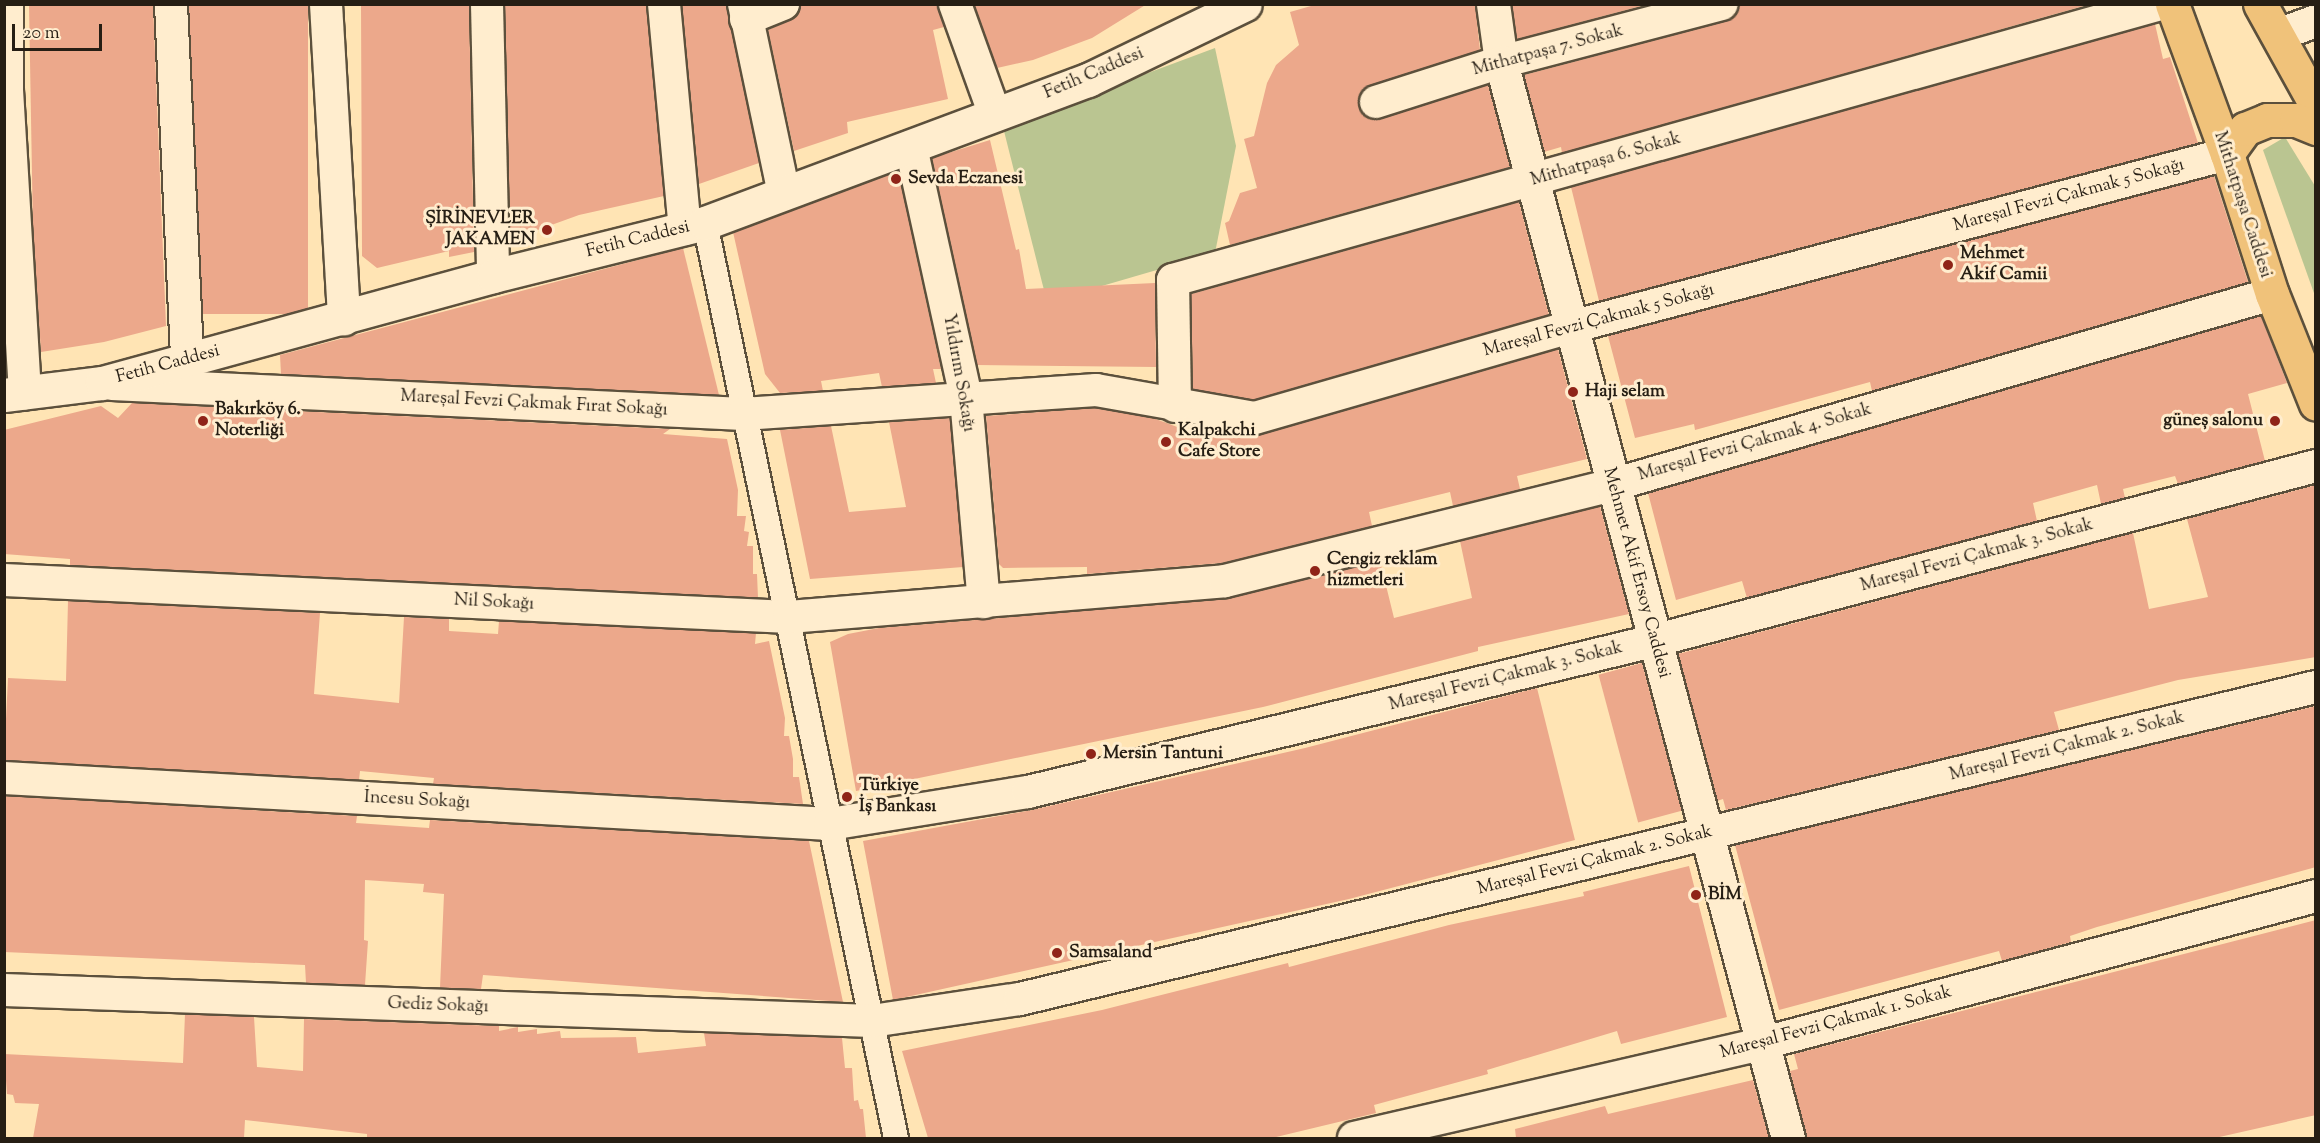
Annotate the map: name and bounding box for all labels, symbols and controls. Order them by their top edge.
scale bar [15,12,105,50]
text: 20 m [23,21,60,47]
street label: Mithatpaşa 7. Sokak [1470,21,1626,81]
street label: Fetih Caddesi [1041,43,1147,105]
street label: Mithatpaşa 6. Sokak [1528,128,1684,192]
street label: Mithatpaşa Caddesi [2208,129,2276,281]
street label: Mareşal Fevzi Çakmak 5 Sokağı [1951,155,2187,237]
place label: Sevda Eczanesi [908,168,1023,190]
marker: Sevda Eczanesi [889,172,903,186]
place label: ŞİRİNEVLER JAKAMEN [425,209,535,252]
street label: Fetih Caddesi [584,217,692,263]
marker: ŞİRİNEVLER JAKAMEN [540,223,554,237]
place label: Mehmet Akif Camii [1960,244,2047,286]
marker: Mehmet Akif Camii [1941,258,1955,272]
street label: Mareşal Fevzi Çakmak 5 Sokağı [1481,280,1717,362]
street label: Yıldırım Sokağı [937,312,979,434]
street label: Fetih Caddesi [114,341,222,389]
place label: Haji selam [1585,381,1665,403]
marker: Haji selam [1566,385,1580,399]
street label: Mareşal Fevzi Çakmak Fırat Sokağı [400,386,668,422]
street label: Mareşal Fevzi Çakmak 4. Sokak [1636,399,1874,487]
place label: Bakırköy 6. Noterliği [215,400,301,442]
place label: güneş salonu [2163,410,2263,432]
marker: Bakırköy 6. Noterliği [196,414,210,428]
marker: güneş salonu [2268,414,2282,428]
place label: Kalpakchi Cafe Store [1178,421,1260,464]
marker: Kalpakchi Cafe Store [1159,435,1173,449]
street label: Mehmet Akif Ersoy Caddesi [1597,465,1675,681]
street label: Mareşal Fevzi Çakmak 3. Sokak [1858,514,2096,598]
place label: Cengiz reklam hizmetleri [1327,550,1437,592]
marker: Cengiz reklam hizmetleri [1308,564,1322,578]
street label: Nil Sokağı [453,590,535,616]
street label: Mareşal Fevzi Çakmak 3. Sokak [1387,637,1625,717]
street label: Mareşal Fevzi Çakmak 2. Sokak [1947,707,2187,787]
place label: Mersin Tantuni [1103,743,1223,765]
marker: Mersin Tantuni [1084,747,1098,761]
place label: Türkiye İş Bankası [859,776,936,818]
street label: İncesu Sokağı [363,787,471,815]
marker: Türkiye İş Bankası [840,790,854,804]
street label: Mareşal Fevzi Çakmak 2. Sokak [1475,821,1715,901]
place label: BİM [1708,884,1742,906]
marker: BİM [1689,888,1703,902]
place label: Samsaland [1069,942,1152,964]
marker: Samsaland [1050,946,1064,960]
street label: Mareşal Fevzi Çakmak 1. Sokak [1718,982,1954,1064]
street label: Gediz Sokağı [387,993,489,1019]

